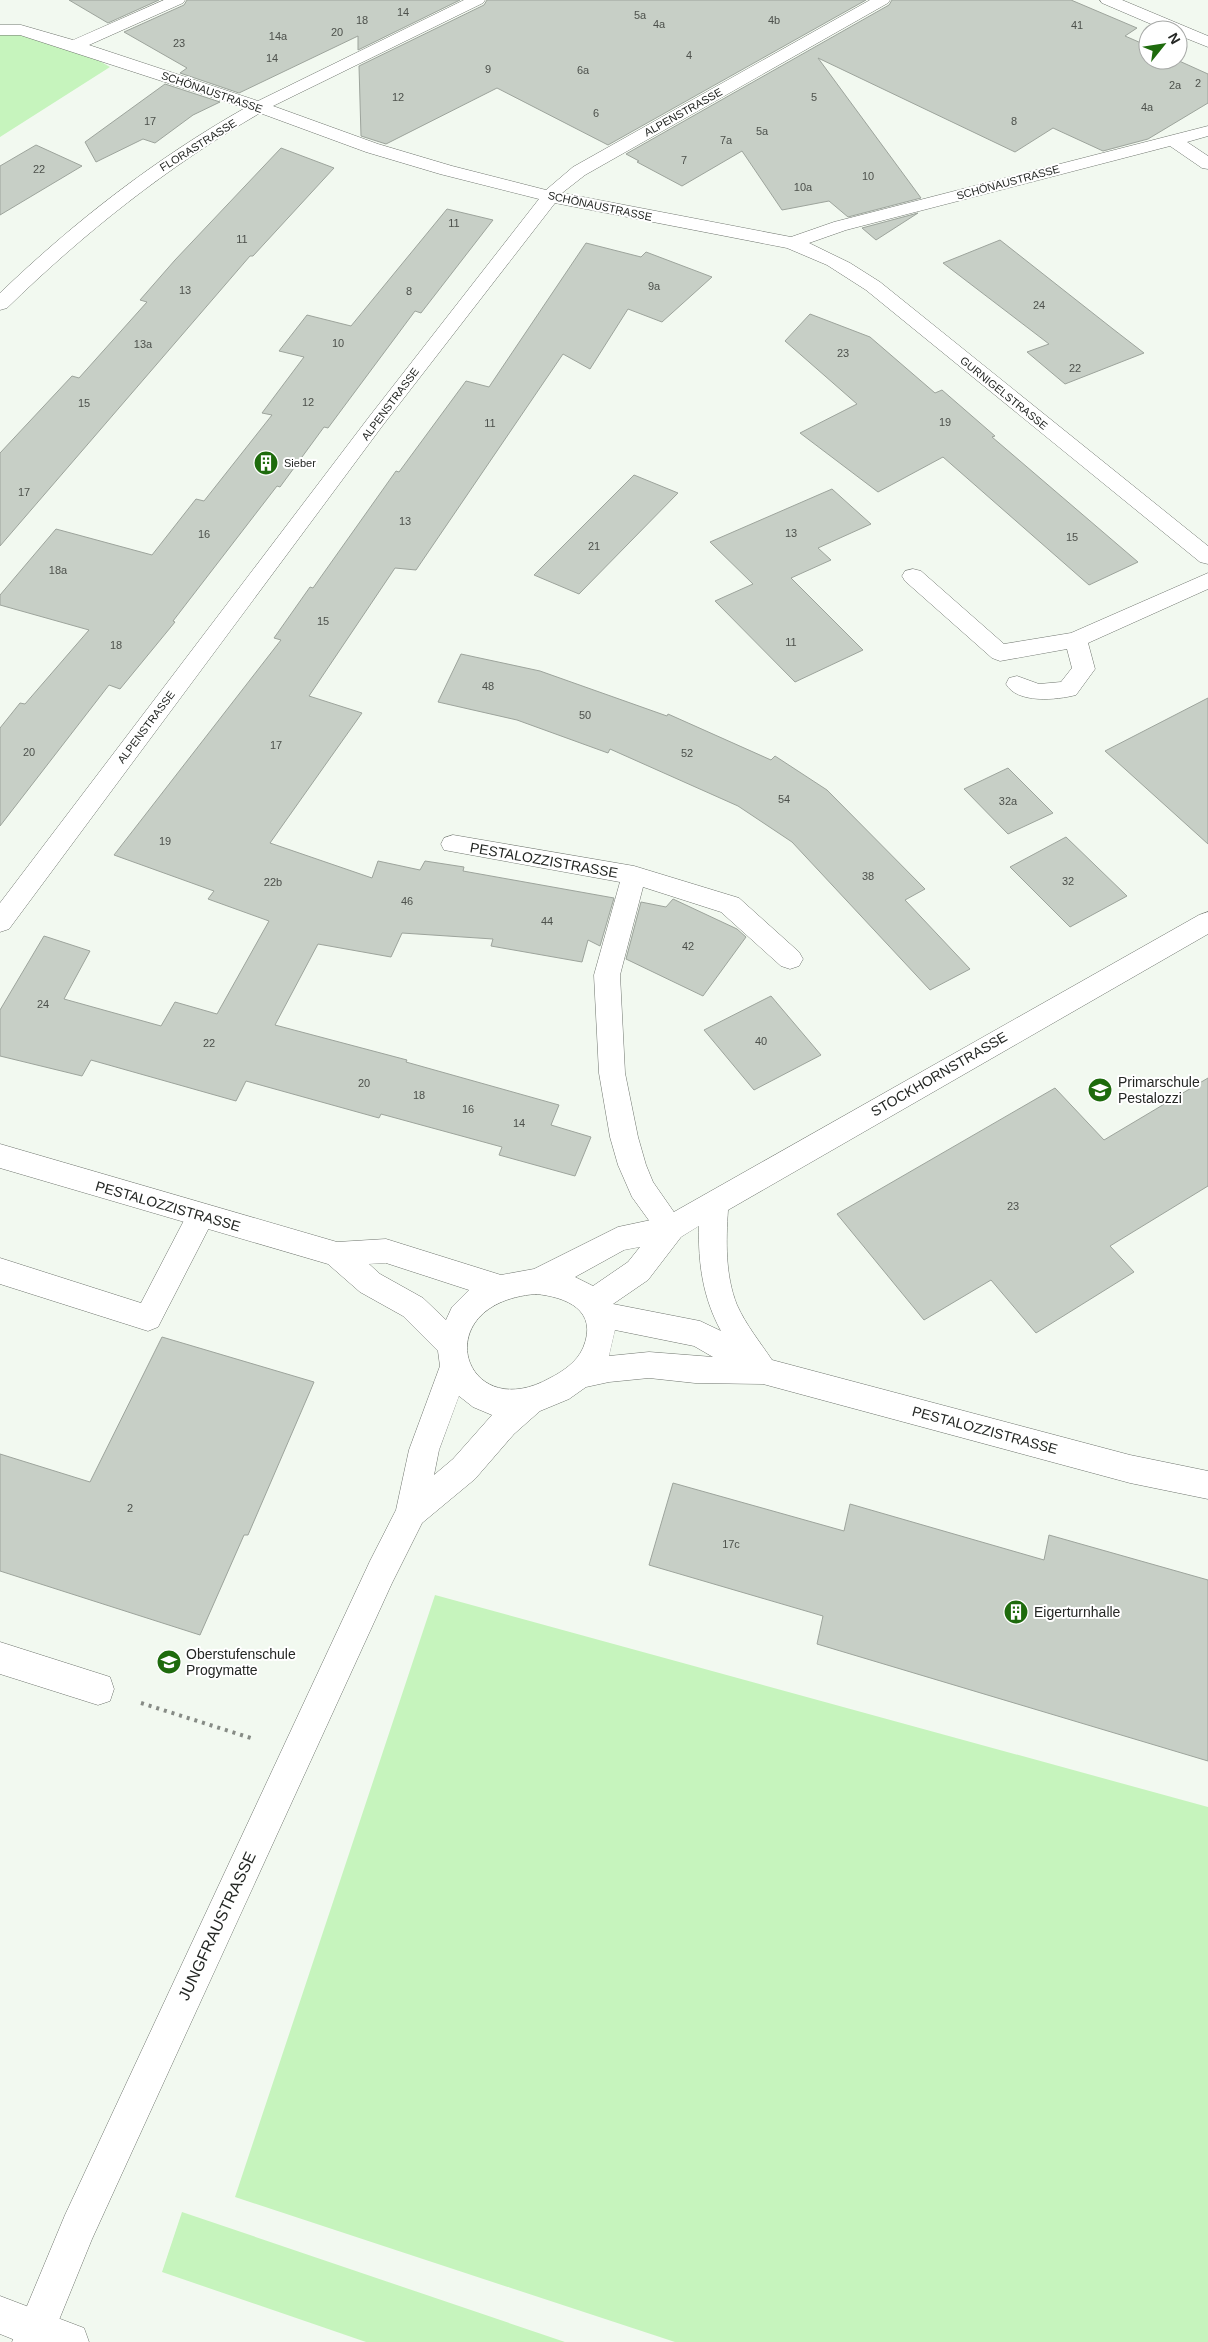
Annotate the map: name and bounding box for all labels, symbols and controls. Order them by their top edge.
house number: 14 [397,6,409,18]
house number: 5a [634,9,647,21]
house number: 18 [356,14,368,26]
house number: 4b [768,14,780,26]
house number: 4a [653,18,666,30]
house number: 41 [1071,19,1083,31]
north arrow [1138,20,1188,70]
house number: 20 [331,26,343,38]
house number: 14a [269,30,288,42]
text: N [1165,30,1184,47]
house number: 23 [173,37,185,49]
house number: 4 [686,49,692,61]
house number: 14 [266,52,278,64]
house number: 9 [485,63,491,75]
house number: 6a [577,64,590,76]
street label: SCHÖNAUSTRASSE [160,69,264,115]
house number: 2 [1195,77,1201,89]
house number: 2a [1169,79,1182,91]
street label: ALPENSTRASSE [642,86,724,138]
house number: 12 [392,91,404,103]
house number: 5 [811,91,817,103]
house number: 4a [1141,101,1154,113]
house number: 6 [593,107,599,119]
house number: 17 [144,115,156,127]
house number: 8 [1011,115,1017,127]
street label: FLORASTRASSE [157,117,239,173]
house number: 5a [756,125,769,137]
house number: 7a [720,134,733,146]
house number: 7 [681,154,687,166]
street label: SCHÖNAUSTRASSE [955,162,1061,202]
house number: 22 [33,163,45,175]
house number: 10 [862,170,874,182]
house number: 10a [794,181,813,193]
street label: SCHÖNAUSTRASSE [547,189,653,223]
house number: 11 [448,217,460,229]
house number: 11 [236,233,248,245]
house number: 9a [648,280,661,292]
house number: 13 [179,284,191,296]
house number: 8 [406,285,412,297]
house number: 24 [1033,299,1045,311]
house number: 10 [332,337,344,349]
house number: 13a [134,338,153,350]
house number: 23 [837,347,849,359]
street label: GURNIGELSTRASSE [958,354,1050,432]
house number: 22 [1069,362,1081,374]
street label: ALPENSTRASSE [359,365,421,443]
house number: 12 [302,396,314,408]
house number: 15 [78,397,90,409]
house number: 19 [939,416,951,428]
house number: 11 [484,417,496,429]
building icon: Sieber [253,450,279,476]
place label: Sieber [284,457,316,469]
house number: 17 [18,486,30,498]
house number: 13 [399,515,411,527]
house number: 13 [785,527,797,539]
house number: 16 [198,528,210,540]
house number: 15 [1066,531,1078,543]
house number: 21 [588,540,600,552]
house number: 18a [49,564,68,576]
house number: 15 [317,615,329,627]
house number: 11 [785,636,797,648]
house number: 18 [110,639,122,651]
house number: 48 [482,680,494,692]
street label: ALPENSTRASSE [115,688,177,766]
house number: 50 [579,709,591,721]
house number: 17 [270,739,282,751]
house number: 20 [23,746,35,758]
house number: 52 [681,747,693,759]
house number: 54 [778,793,790,805]
house number: 32a [999,795,1018,807]
house number: 19 [159,835,171,847]
street label: PESTALOZZISTRASSE [469,839,619,881]
house number: 38 [862,870,874,882]
house number: 32 [1062,875,1074,887]
house number: 22b [264,876,282,888]
house number: 46 [401,895,413,907]
house number: 44 [541,915,553,927]
house number: 42 [682,940,694,952]
house number: 24 [37,998,49,1010]
street label: STOCKHORNSTRASSE [868,1028,1010,1120]
house number: 40 [755,1035,767,1047]
house number: 22 [203,1037,215,1049]
place label: Primarschule Pestalozzi [1118,1074,1200,1106]
house number: 20 [358,1077,370,1089]
school or university icon: Primarschule Pestalozzi [1087,1077,1113,1103]
house number: 18 [413,1089,425,1101]
house number: 16 [462,1103,474,1115]
house number: 14 [513,1117,525,1129]
street label: PESTALOZZISTRASSE [94,1178,242,1234]
house number: 23 [1007,1200,1019,1212]
street label: PESTALOZZISTRASSE [911,1403,1059,1457]
house number: 2 [127,1502,133,1514]
house number: 17c [722,1538,740,1550]
building icon: Eigerturnhalle [1003,1599,1029,1625]
place label: Eigerturnhalle [1034,1604,1121,1620]
place label: Oberstufenschule Progymatte [186,1646,296,1678]
school or university icon: Oberstufenschule Progymatte [156,1649,182,1675]
street label: JUNGFRAUSTRASSE [175,1849,259,2003]

